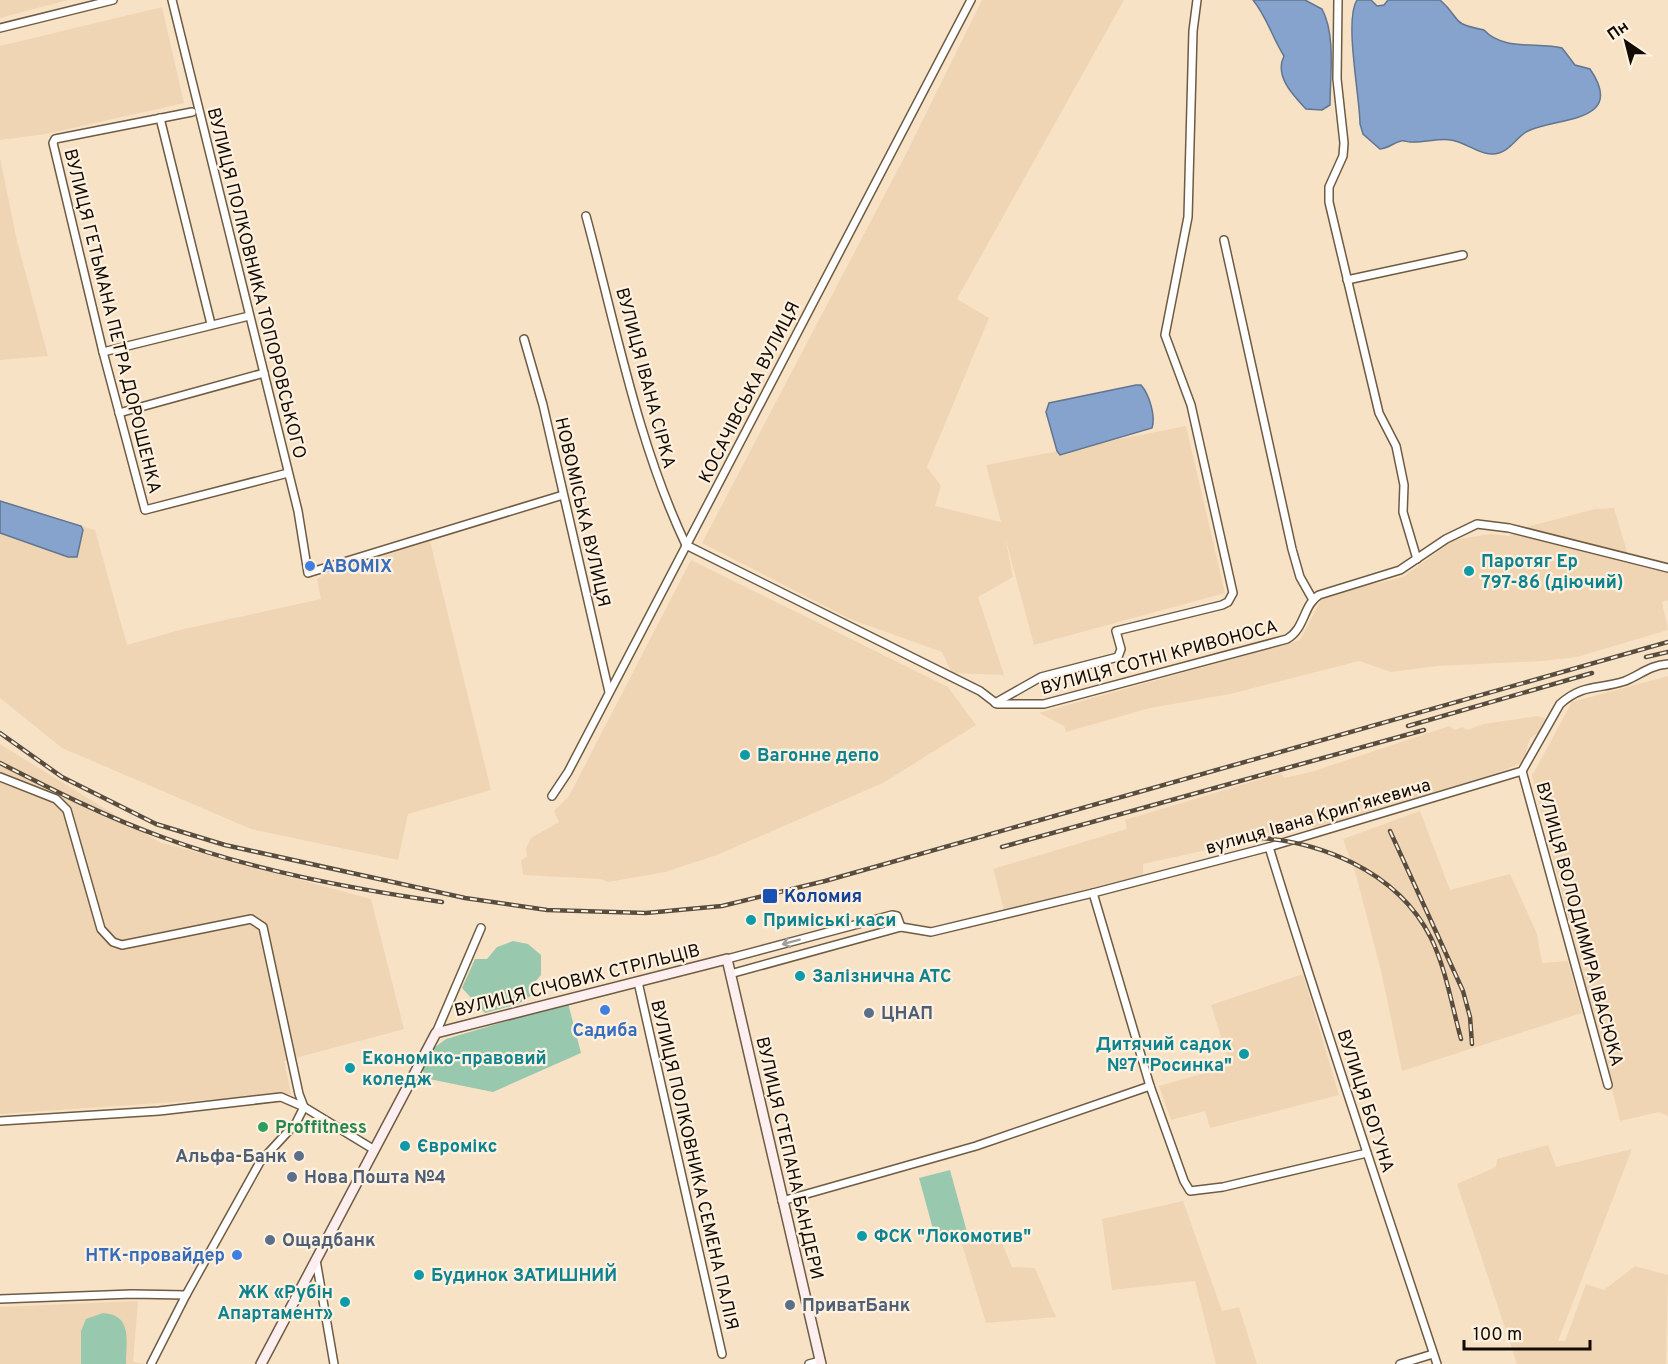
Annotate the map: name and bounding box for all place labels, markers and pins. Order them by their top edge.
place label: Паротяг Ер 797-86 (діючий) [1481,551,1623,595]
place label: ABOMIX [322,556,392,579]
marker: ABOMIX [303,559,317,573]
marker: Паротяг Ер 797-86 (діючий) [1462,564,1476,578]
place label: Вагонне депо [757,745,879,768]
marker: Вагонне депо [738,748,752,762]
place label: Коломия [784,886,862,909]
marker: Коломия [761,887,779,905]
place label: Приміські каси [763,910,896,933]
marker: Приміські каси [744,913,758,927]
place label: Залізнична АТС [812,966,951,989]
marker: Залізнична АТС [793,969,807,983]
marker: Садиба [598,1003,612,1017]
place label: ЦНАП [881,1003,933,1026]
marker: ЦНАП [862,1006,876,1020]
place label: Садиба [572,1020,638,1043]
place label: Дитячий садок №7 "Росинка" [1096,1034,1232,1078]
marker: Дитячий садок №7 "Росинка" [1237,1047,1251,1061]
place label: Економіко-правовий коледж [362,1048,547,1092]
marker: Економіко-правовий коледж [343,1061,357,1075]
place label: Proffitness [275,1117,367,1140]
marker: Proffitness [256,1120,270,1134]
place label: Євромікс [417,1136,498,1159]
marker: Євромікс [398,1139,412,1153]
place label: Альфа-Банк [175,1146,287,1169]
marker: Альфа-Банк [292,1149,306,1163]
place label: Нова Пошта №4 [304,1167,446,1190]
marker: Нова Пошта №4 [285,1170,299,1184]
place label: ФСК "Локомотив" [874,1226,1031,1249]
marker: ФСК "Локомотив" [855,1229,869,1243]
place label: Ощадбанк [282,1230,376,1253]
marker: Ощадбанк [263,1233,277,1247]
place label: НТК-провайдер [85,1245,225,1268]
marker: НТК-провайдер [230,1248,244,1262]
place label: Будинок ЗАТИШНИЙ [431,1263,617,1288]
marker: Будинок ЗАТИШНИЙ [412,1268,426,1282]
place label: ЖК «Рубін Апартамент» [217,1282,333,1326]
marker: ЖК «Рубін Апартамент» [338,1295,352,1309]
place label: ПриватБанк [802,1295,911,1318]
marker: ПриватБанк [783,1298,797,1312]

